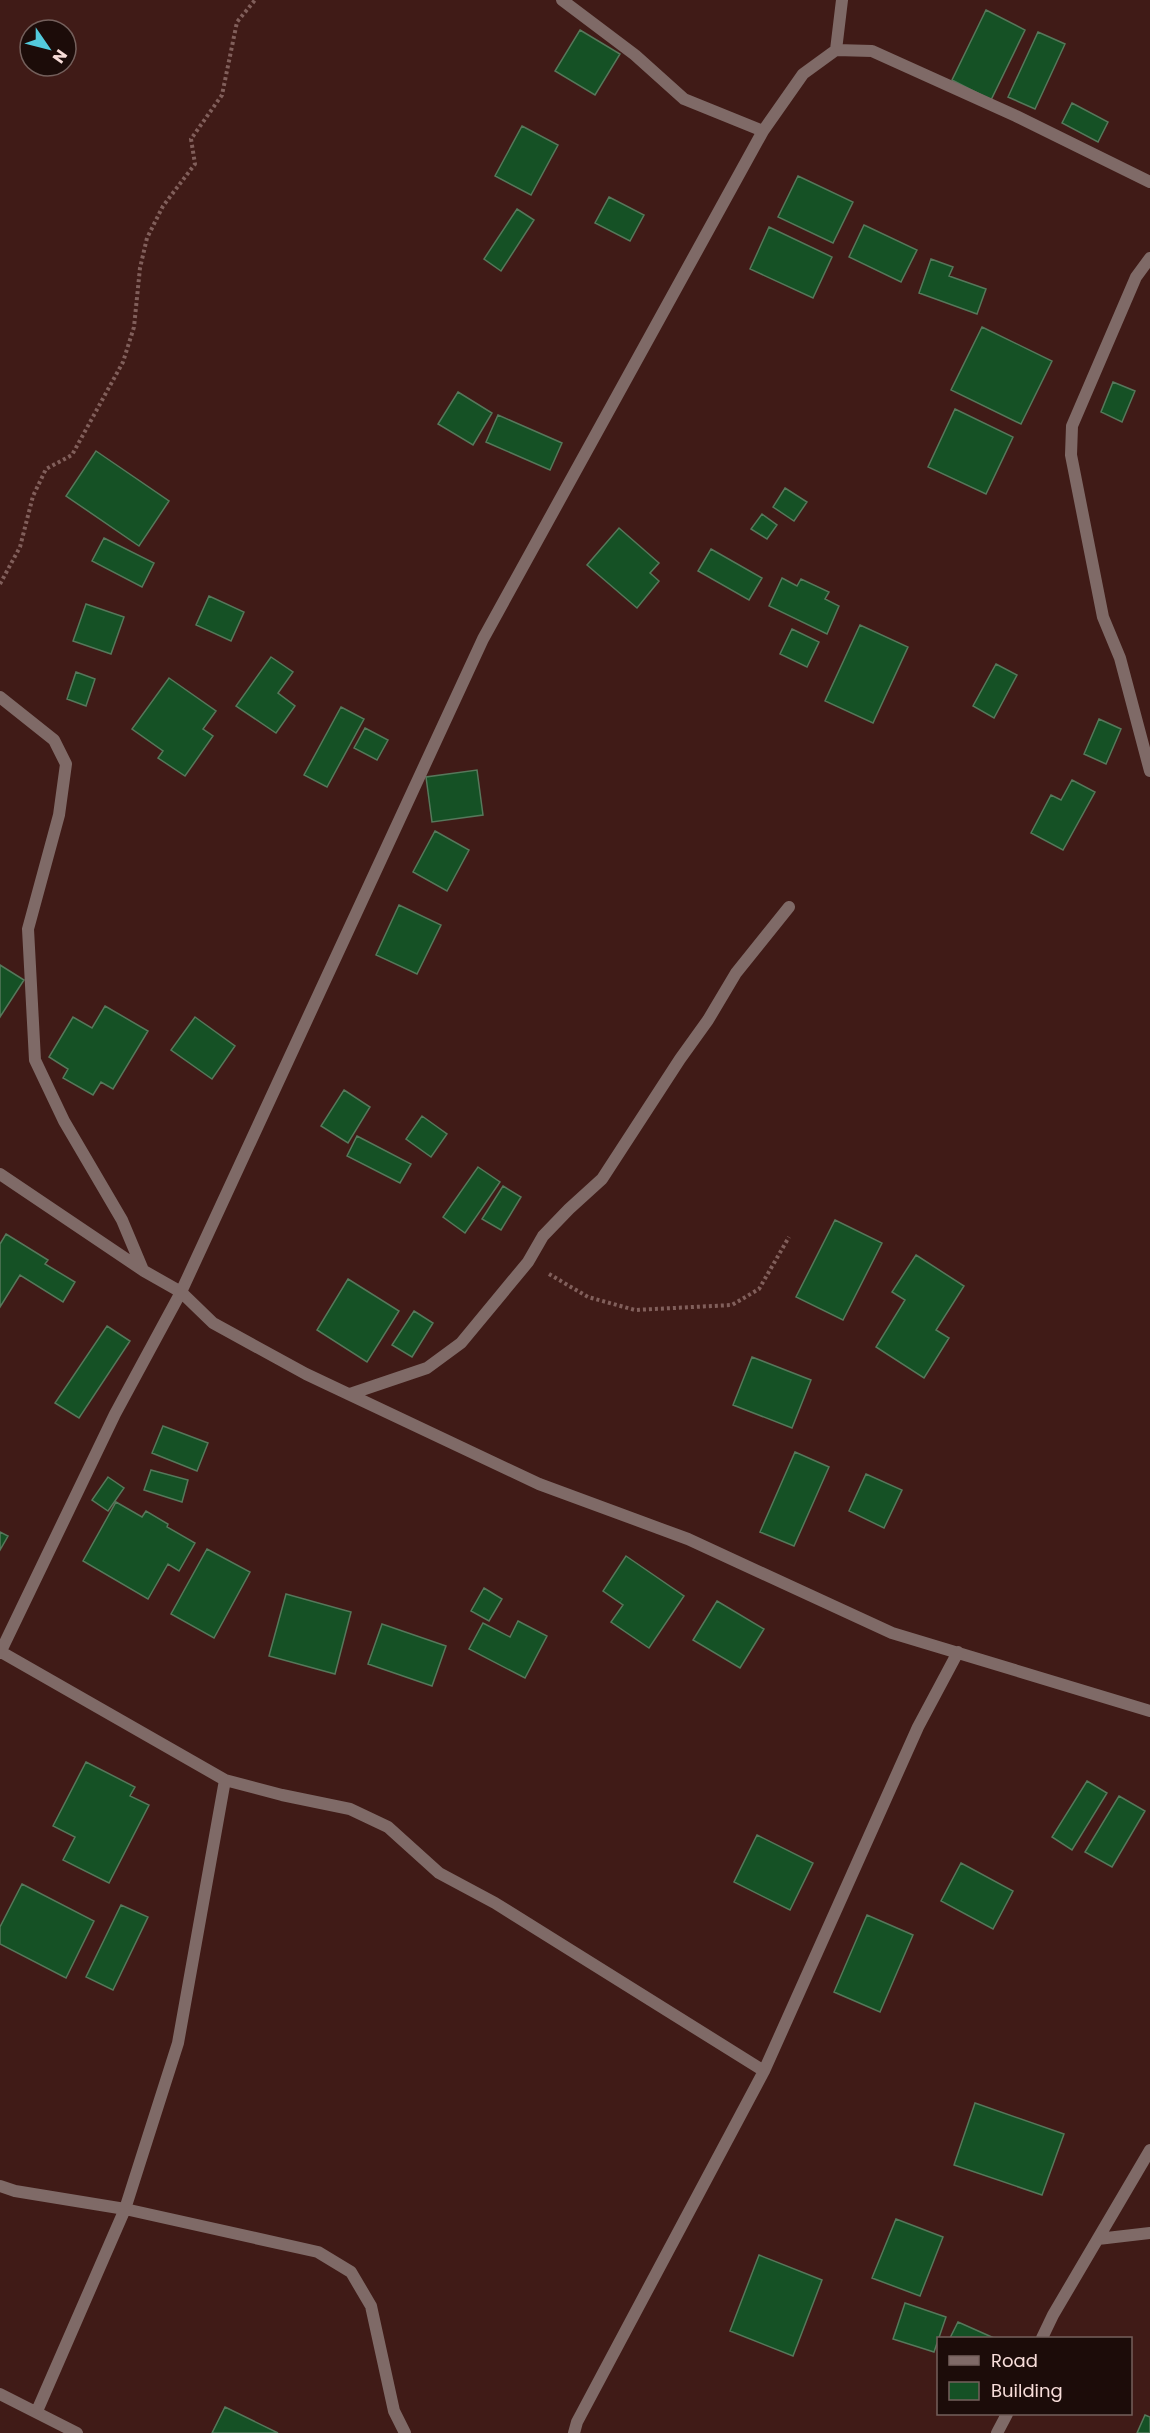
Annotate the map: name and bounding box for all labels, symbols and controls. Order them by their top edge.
north arrow [18,18,78,78]
text: N [47,45,73,68]
legend [937,2337,1132,2415]
text: Road [991,2348,1038,2373]
text: Building [991,2378,1063,2403]

